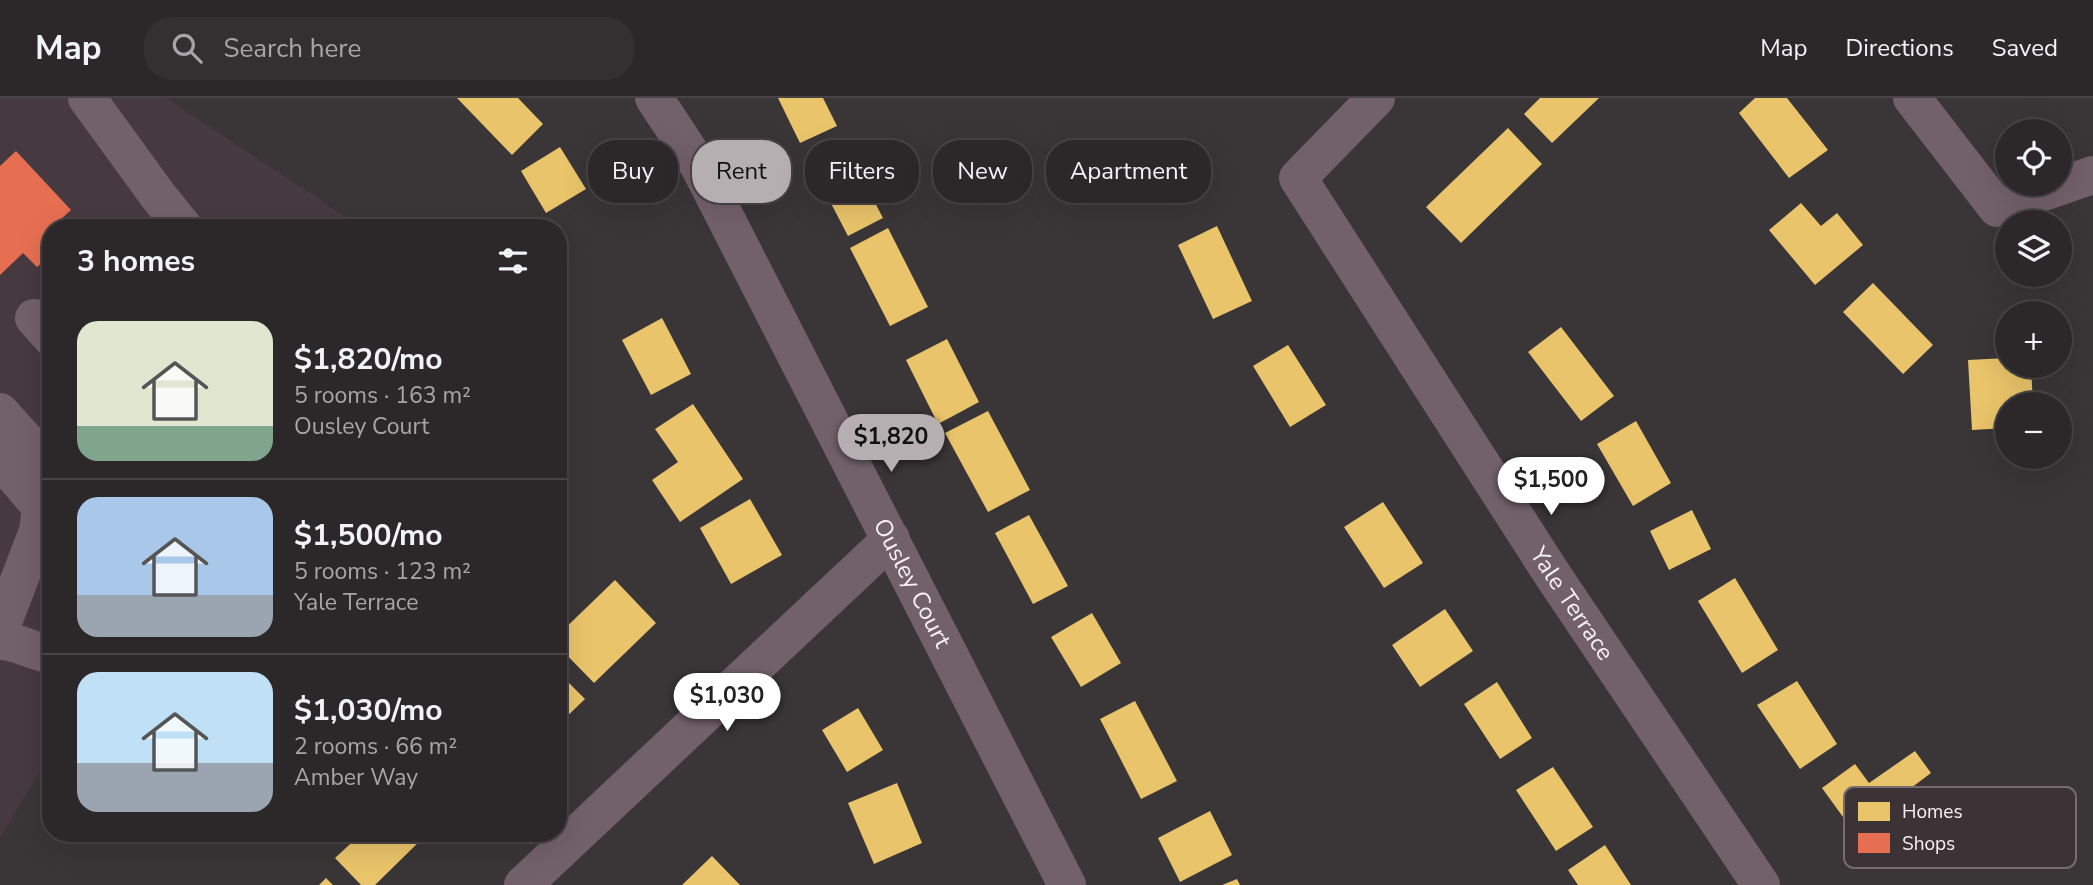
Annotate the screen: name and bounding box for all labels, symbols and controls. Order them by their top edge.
search box [144,17,634,80]
text: Map [35,26,102,71]
icon: search [168,29,206,67]
text: Search here [224,31,361,66]
text: Map [1760,32,1807,64]
text: Directions [1845,32,1954,64]
text: Saved [1992,32,2058,64]
map controls [1995,119,2072,469]
button: locate [1995,119,2072,196]
chip: Buy [588,140,678,203]
chip: Rent [692,140,791,203]
chip: Filters [805,140,919,203]
chip: New [933,140,1032,203]
chip: Apartment [1046,140,1211,203]
button: layers [1995,210,2072,287]
text: 3 homes [77,241,195,282]
icon: filters [494,242,532,280]
button: + [1995,301,2072,378]
text: $1,820/mo [294,339,443,380]
icon: home [133,349,217,433]
text: 5 rooms · 163 m² [294,380,471,411]
button: − [1995,392,2072,469]
text: Ousley Court [294,411,429,442]
pin: $1,820 [834,414,948,474]
text: $1,820 [854,421,928,452]
pin: $1,500 [1494,458,1608,517]
text: $1,500 [1514,464,1588,495]
street label: Ousley Court [866,513,959,654]
text: $1,500/mo [294,515,443,556]
icon: home [133,525,217,609]
street label: Yale Terrace [1522,540,1622,667]
text: 5 rooms · 123 m² [294,556,471,587]
text: Yale Terrace [294,587,419,618]
pin: $1,030 [670,674,784,733]
text: $1,030 [690,680,764,711]
text: $1,030/mo [294,690,443,731]
icon: home [133,700,217,784]
text: 2 rooms · 66 m² [294,731,457,762]
text: Amber Way [294,762,418,793]
legend [1844,787,2076,868]
text: Homes [1902,799,1963,825]
text: Shops [1902,831,1955,857]

